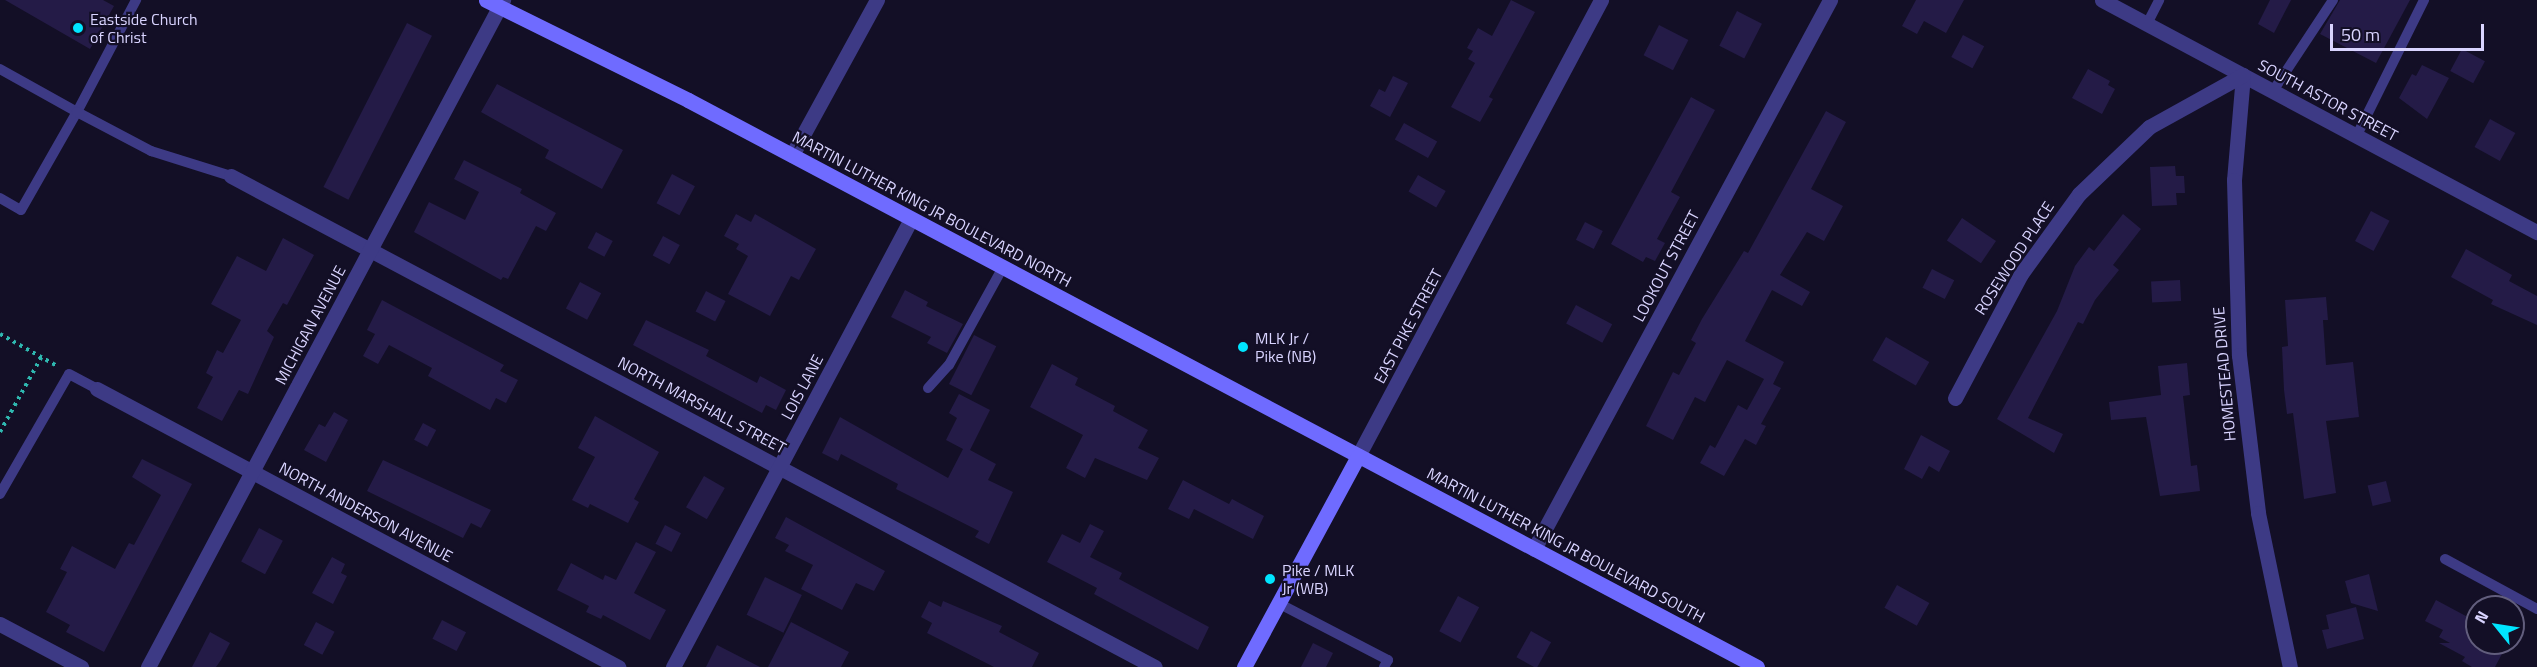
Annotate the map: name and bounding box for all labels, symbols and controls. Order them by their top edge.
place label: Eastside Church of Christ [90,9,198,47]
scale bar [2333,12,2488,50]
marker: Eastside Church of Christ [71,21,85,35]
text: 50 m [2341,21,2380,48]
street label: SOUTH ASTOR STREET [2255,55,2401,145]
street label: MARTIN LUTHER KING JR BOULEVARD NORTH [789,127,1075,291]
street label: ROSEWOOD PLACE [1970,198,2058,318]
street label: LOOKOUT STREET [1629,207,1703,325]
street label: MICHIGAN AVENUE [271,262,349,388]
street label: EAST PIKE STREET [1370,266,1446,386]
street label: HOMESTEAD DRIVE [2209,306,2239,442]
place label: MLK Jr / Pike (NB) [1255,328,1316,366]
marker: MLK Jr / Pike (NB) [1236,340,1250,354]
street label: LOIS LANE [777,351,827,423]
street label: NORTH MARSHALL STREET [615,352,789,458]
street label: NORTH ANDERSON AVENUE [276,458,456,566]
street label: MARTIN LUTHER KING JR BOULEVARD SOUTH [1424,463,1708,627]
place label: Pike / MLK Jr (WB) [1282,560,1354,598]
marker: Pike / MLK Jr (WB) [1263,572,1277,586]
north arrow [2465,595,2525,655]
text: N [2468,606,2494,628]

